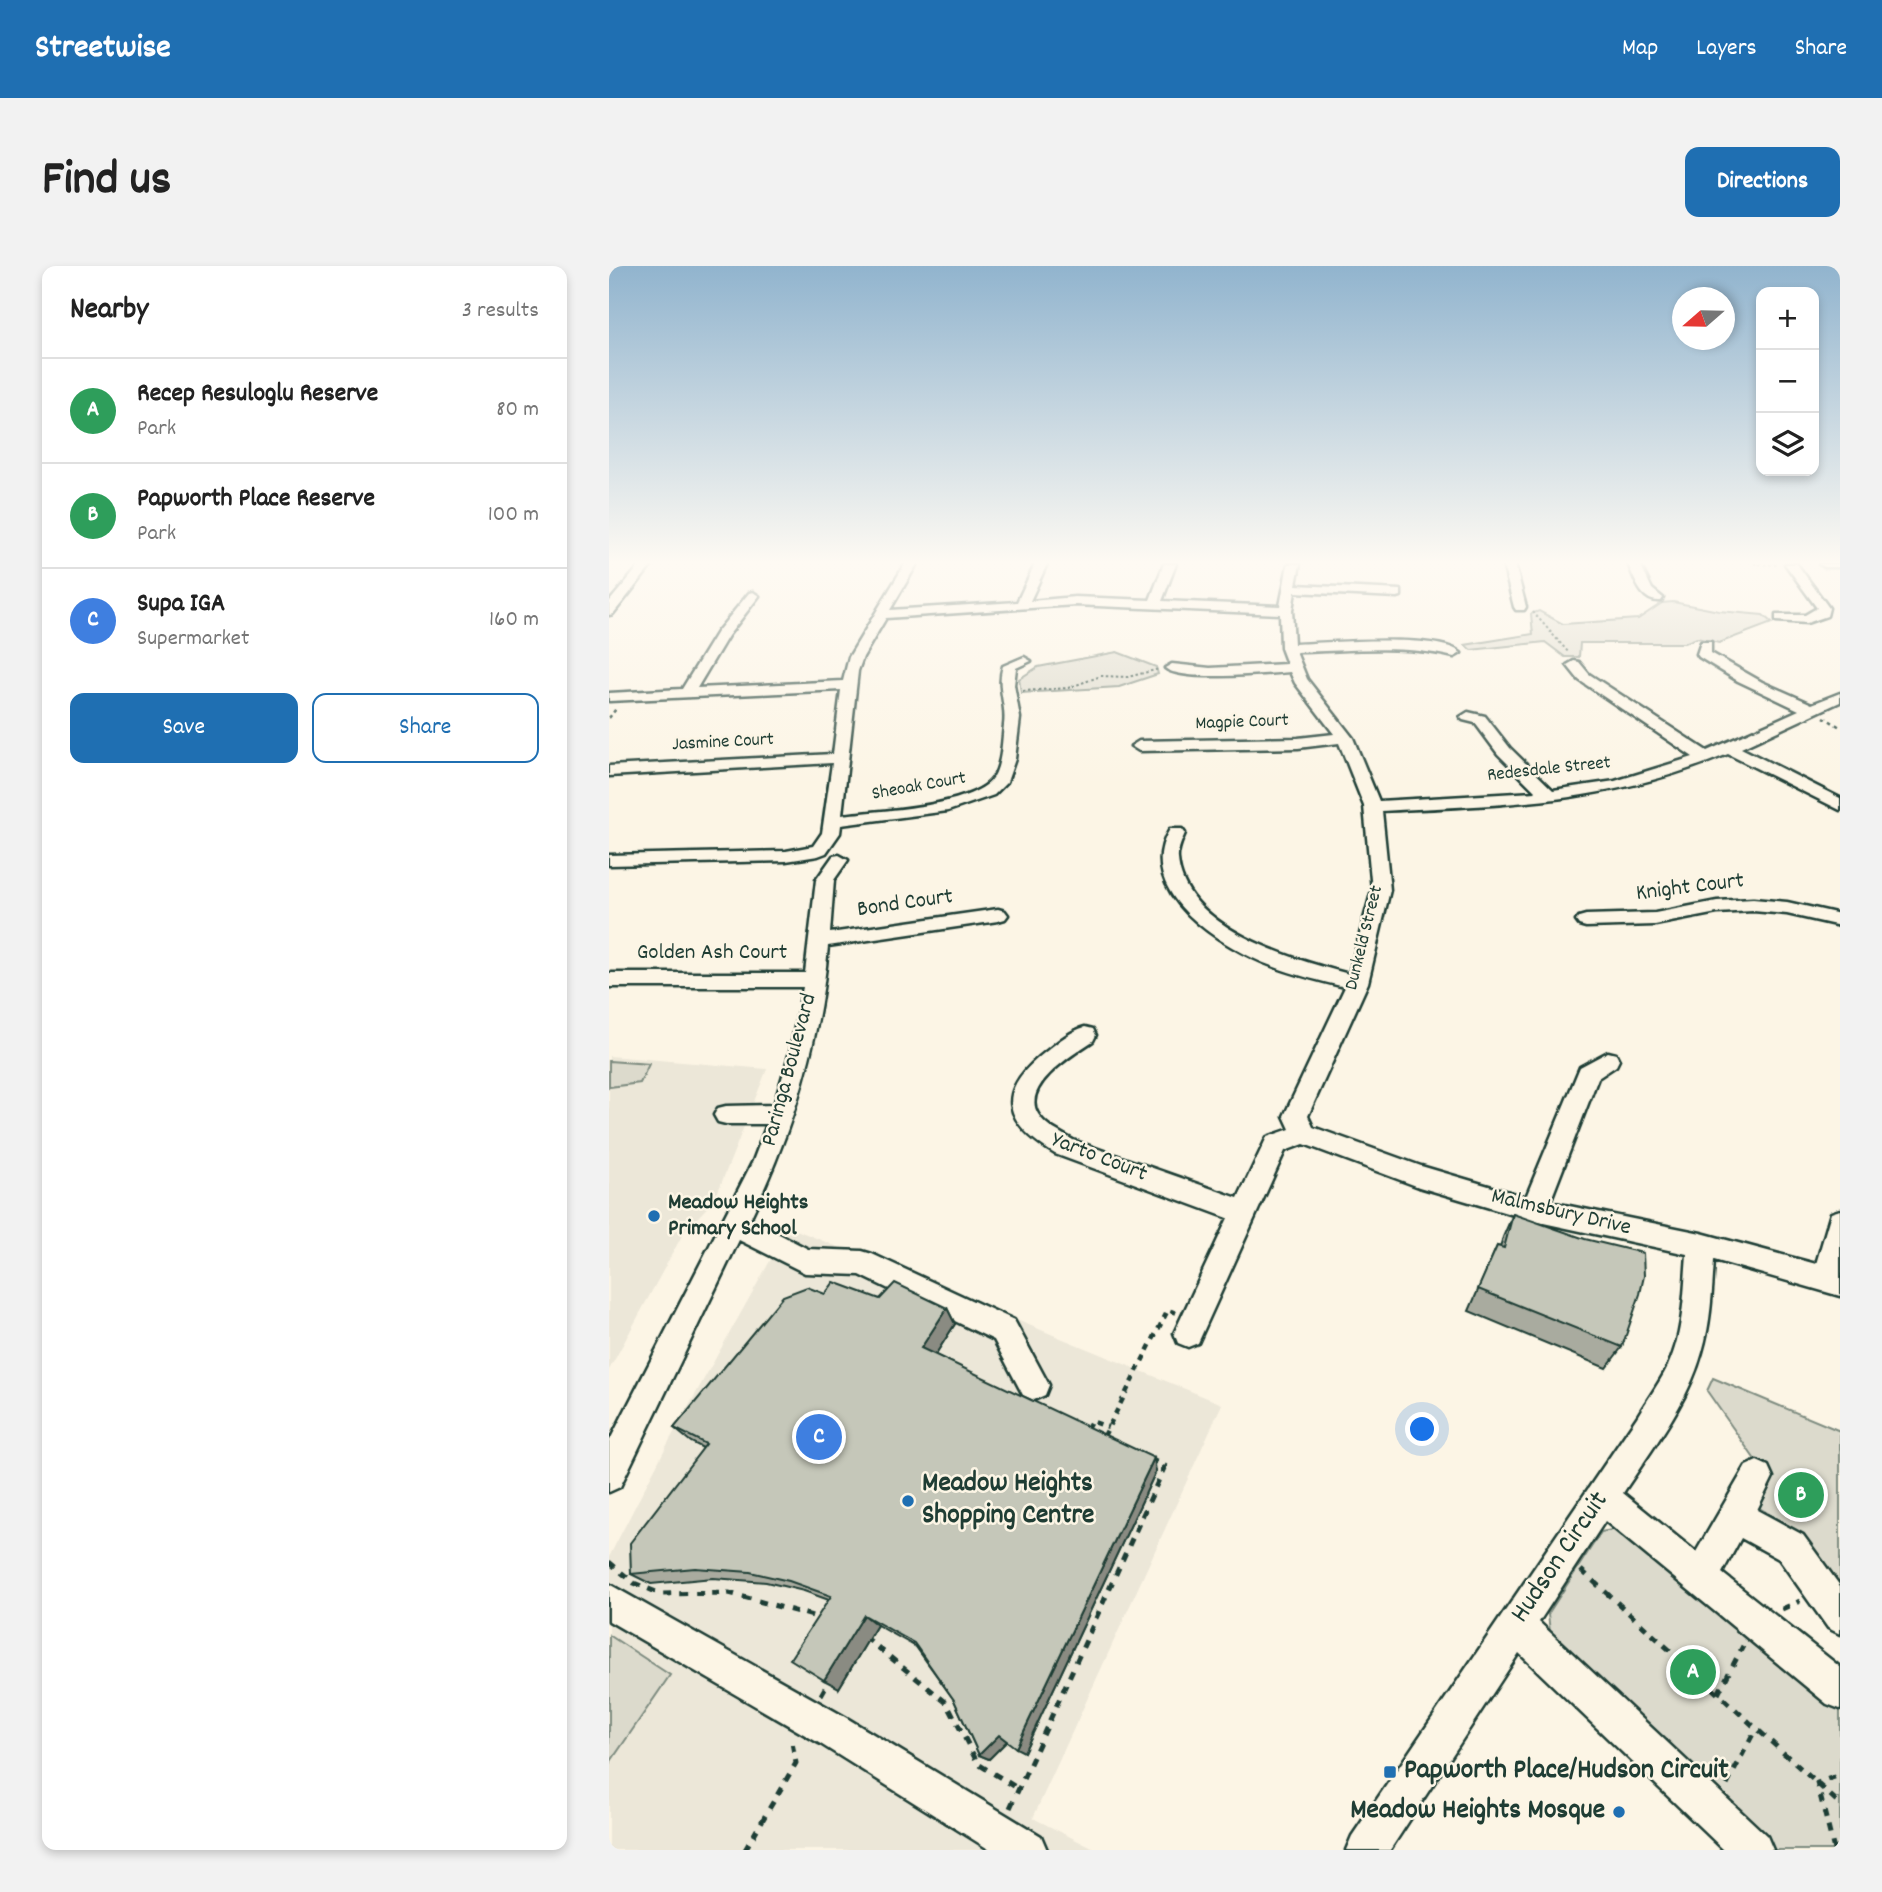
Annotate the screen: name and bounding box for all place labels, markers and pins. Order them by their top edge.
place label: Meadow Heights Primary School [668,1187,809,1246]
marker: Meadow Heights Primary School [646,1208,662,1224]
pin: C [796,1411,842,1463]
place label: Meadow Heights Shopping Centre [922,1465,1094,1537]
pin: B [1778,1469,1824,1521]
marker: Meadow Heights Shopping Centre [900,1493,916,1509]
pin: A [1670,1646,1716,1698]
place label: Papworth Place/Hudson Circuit [1404,1752,1729,1792]
marker: Papworth Place/Hudson Circuit [1382,1764,1398,1780]
place label: Meadow Heights Mosque [1350,1792,1605,1832]
marker: Meadow Heights Mosque [1611,1804,1627,1820]

